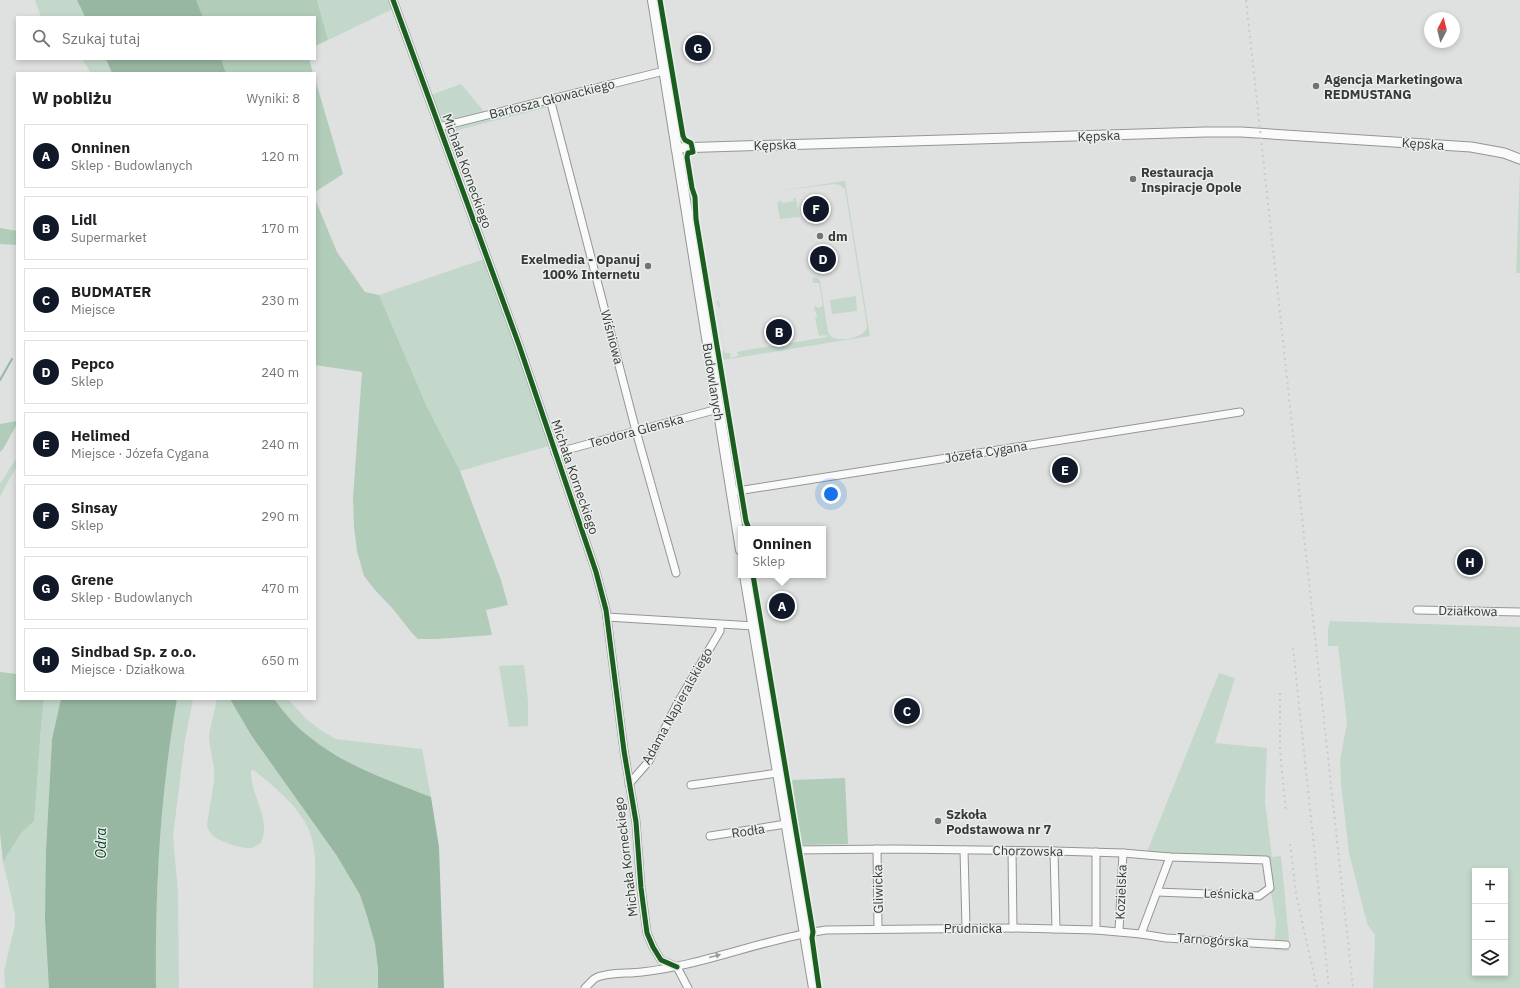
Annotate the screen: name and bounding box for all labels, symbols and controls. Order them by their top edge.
north arrow [1424,12,1460,48]
search box [16,16,316,60]
icon: search [30,27,52,49]
text: Szukaj tutaj [62,29,140,48]
pin: G [685,33,711,63]
place label: Agencja Marketingowa REDMUSTANG [1324,71,1463,103]
street label: Bartosza Głowackiego [487,75,617,123]
marker: Agencja Marketingowa REDMUSTANG [1311,81,1321,91]
text: W pobliżu [32,87,112,109]
text: Wyniki: 8 [247,90,300,107]
street label: Michała Korneckiego [438,111,496,231]
street label: Kępska [1077,127,1121,145]
street label: Kępska [1401,134,1445,154]
street label: Kępska [753,136,797,154]
text: Onninen [71,138,130,157]
text: A [42,148,50,165]
text: 120 m [261,148,299,165]
text: Sklep · Budowlanych [71,157,193,174]
place label: Restauracja Inspiracje Opole [1141,164,1242,196]
marker: Restauracja Inspiracje Opole [1128,174,1138,184]
pin: F [803,194,829,224]
text: Lidl [71,210,97,229]
text: B [42,220,50,237]
text: 170 m [261,220,299,237]
place label: dm [828,228,848,245]
text: Supermarket [71,229,147,246]
marker: dm [815,231,825,241]
pin: D [810,244,836,274]
place label: Exelmedia - Opanuj 100% Internetu [521,251,640,283]
marker: Exelmedia - Opanuj 100% Internetu [643,261,653,271]
text: BUDMATER [71,282,151,301]
text: C [42,292,50,309]
text: 230 m [261,292,299,309]
text: Miejsce [71,301,115,318]
street label: Wiśniowa [597,308,627,366]
pin: B [766,317,792,347]
street label: Budowlanych [698,342,728,422]
text: Pepco [71,354,114,373]
text: D [41,364,51,381]
text: 240 m [261,364,299,381]
text: Sklep [71,373,104,390]
street label: Teodora Glenska [587,410,685,452]
street label: Michała Korneckiego [547,417,603,537]
text: Helimed [71,426,130,445]
text: E [42,436,50,453]
text: 240 m [261,436,299,453]
street label: Józefa Cygana [943,437,1029,467]
text: Miejsce · Józefa Cygana [71,445,209,462]
pin: E [1052,455,1078,485]
your location [821,484,841,504]
text: Sinsay [71,498,118,517]
text: F [42,508,50,525]
text: 290 m [261,508,299,525]
text: Sklep [71,517,104,534]
popup [738,526,826,578]
text: Onninen [752,534,812,553]
pin: H [1457,547,1483,577]
text: Sklep [752,553,785,570]
text: Grene [71,570,114,589]
text: G [41,580,51,597]
text: 470 m [261,580,299,597]
text: Sklep · Budowlanych [71,589,193,606]
pin: A [769,591,795,621]
street label: Działkowa [1438,602,1498,620]
text: Sindbad Sp. z o.o. [71,642,196,661]
street label: Adama Napieralskiego [638,645,716,767]
text: H [41,652,51,669]
text: 650 m [261,652,299,669]
text: Miejsce · Działkowa [71,661,185,678]
pin: C [894,696,920,726]
street label: Michała Korneckiego [610,796,642,918]
place label: Szkoła Podstawowa nr 7 [946,806,1052,838]
marker: Szkoła Podstawowa nr 7 [933,816,943,826]
street label: Rodła [730,820,766,842]
water label: Odra [92,828,110,858]
street label: Chorzowska [993,842,1064,860]
street label: Gliwicka [869,864,887,914]
street label: Kozielska [1112,864,1130,920]
map controls [1472,868,1508,976]
button: + [1472,868,1508,904]
street label: Leśnicka [1203,885,1255,903]
button: − [1472,904,1508,940]
street label: Prudnicka [944,920,1002,937]
street label: Tarnogórska [1177,929,1249,951]
button: layers [1472,940,1508,976]
one-way arrow [709,953,721,959]

